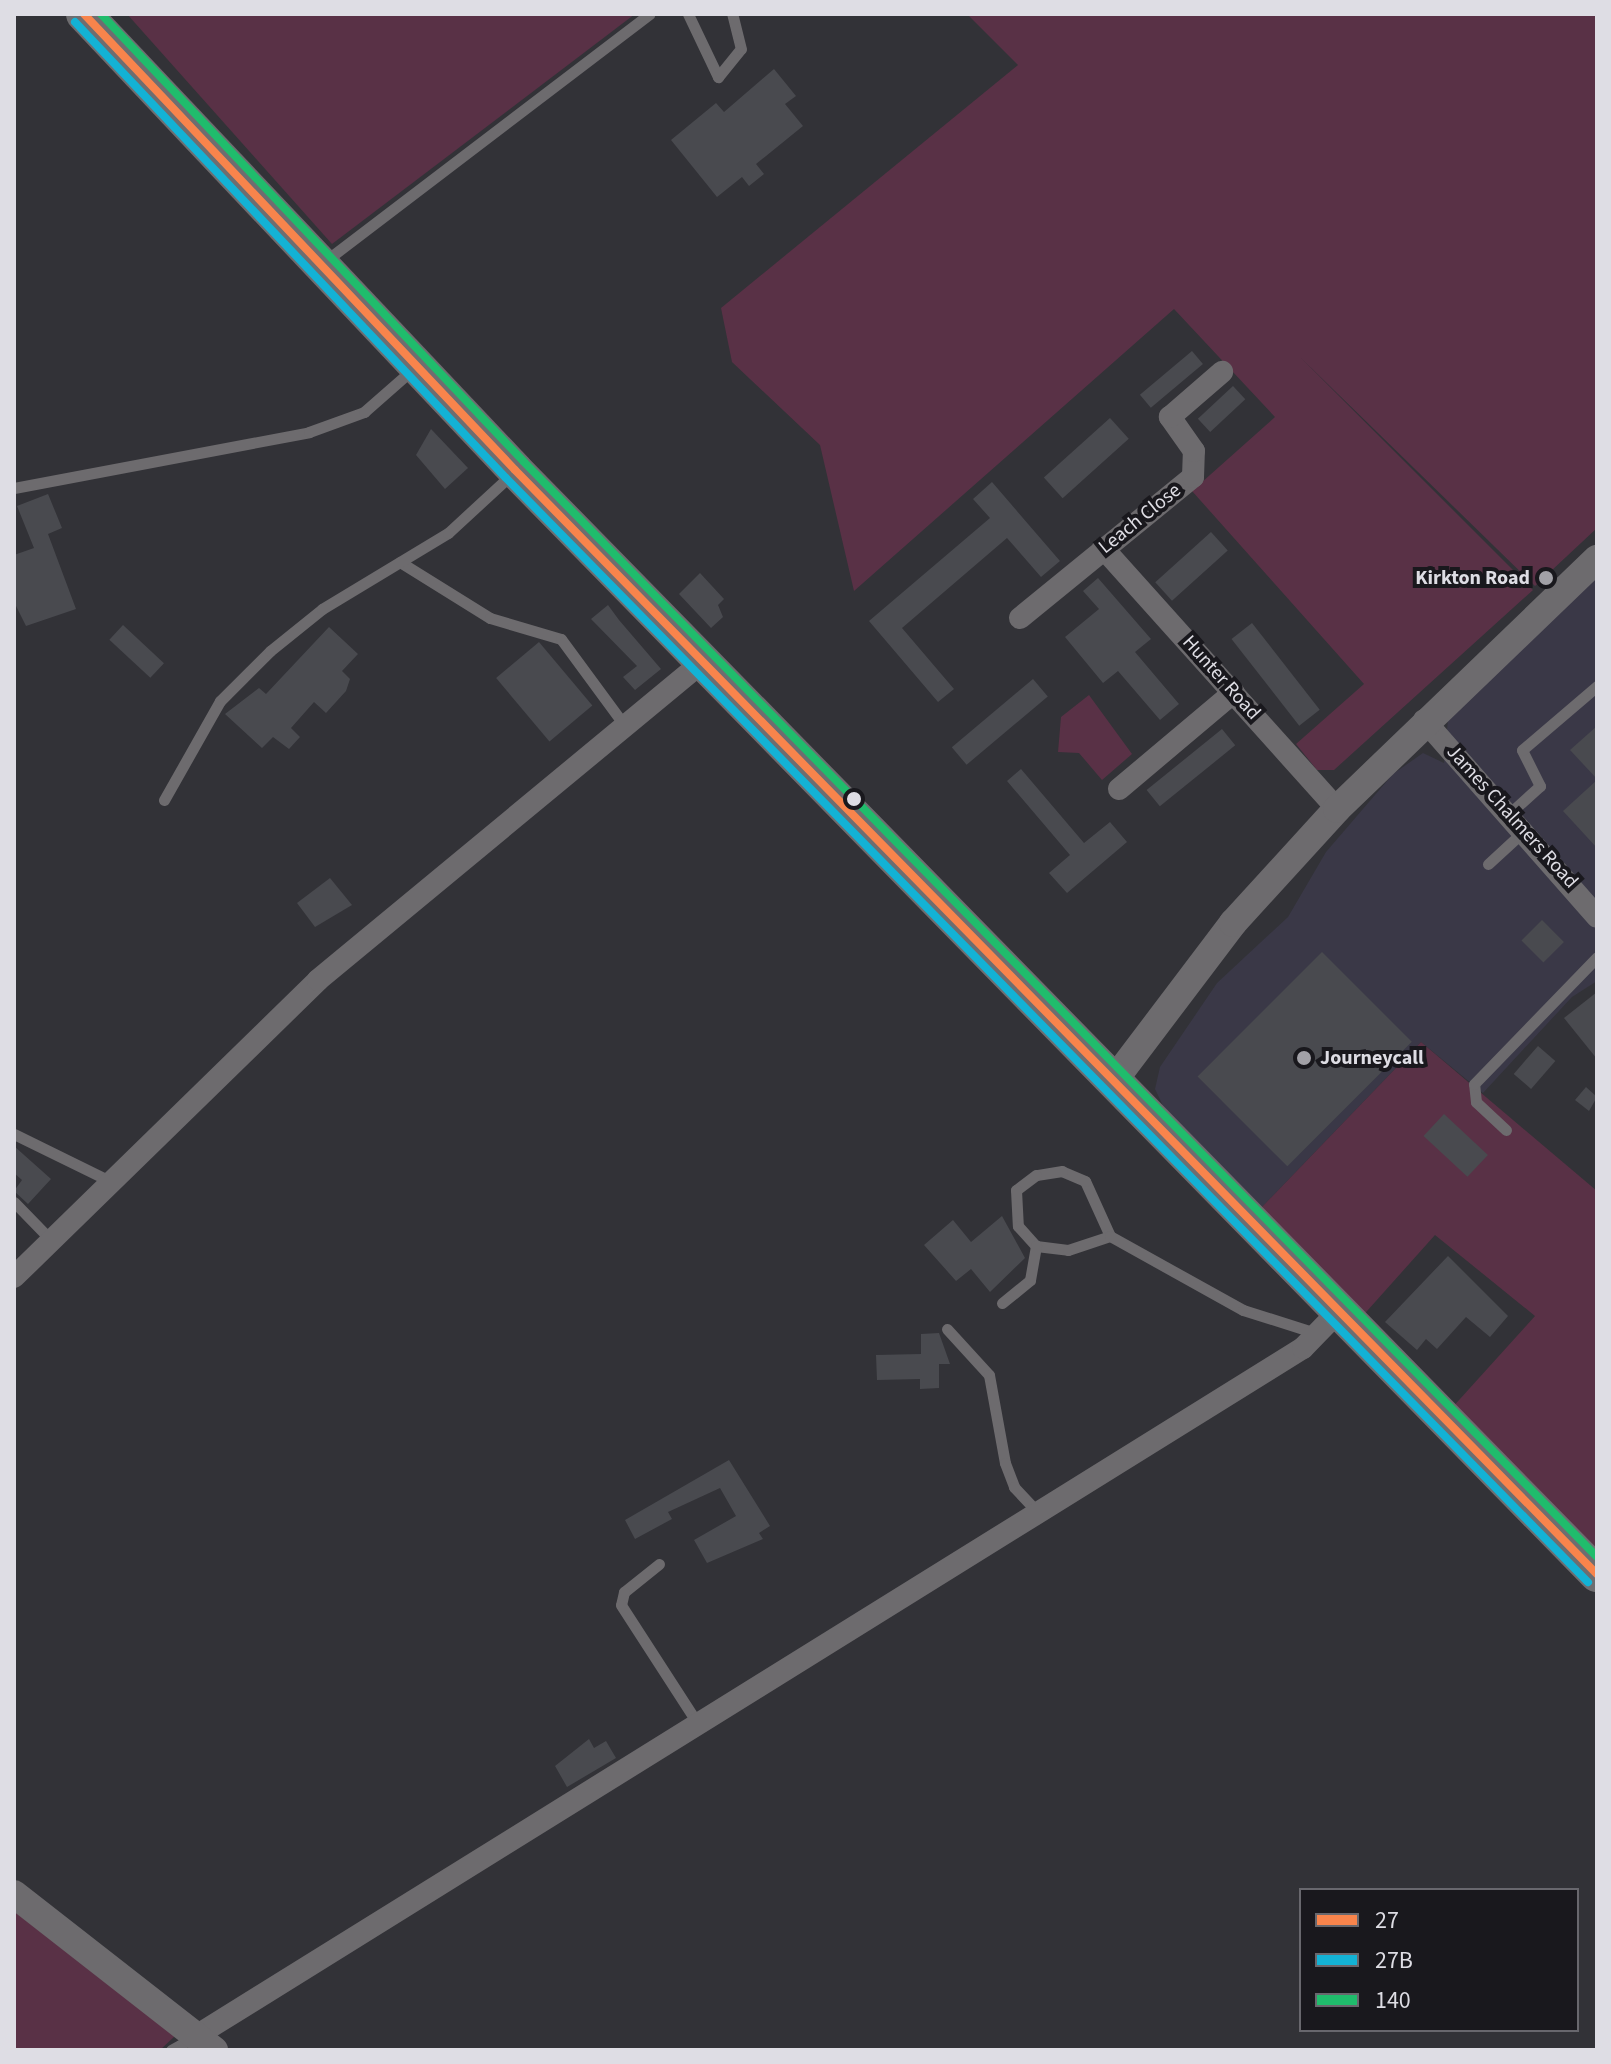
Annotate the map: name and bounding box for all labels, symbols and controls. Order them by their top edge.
street label: Leach Close [1094,479,1186,559]
place label: Kirkton Road [1415,566,1530,590]
marker: Kirkton Road [1537,569,1555,587]
street label: Hunter Road [1177,631,1265,725]
street label: James Chalmers Road [1441,740,1583,894]
unlabelled marker [846,791,862,807]
place label: Journeycall [1320,1046,1424,1070]
marker: Journeycall [1295,1049,1313,1067]
legend [1299,1888,1579,2032]
text: 27 [1375,1903,1399,1938]
text: 27B [1375,1943,1413,1978]
text: 140 [1375,1983,1411,2018]

